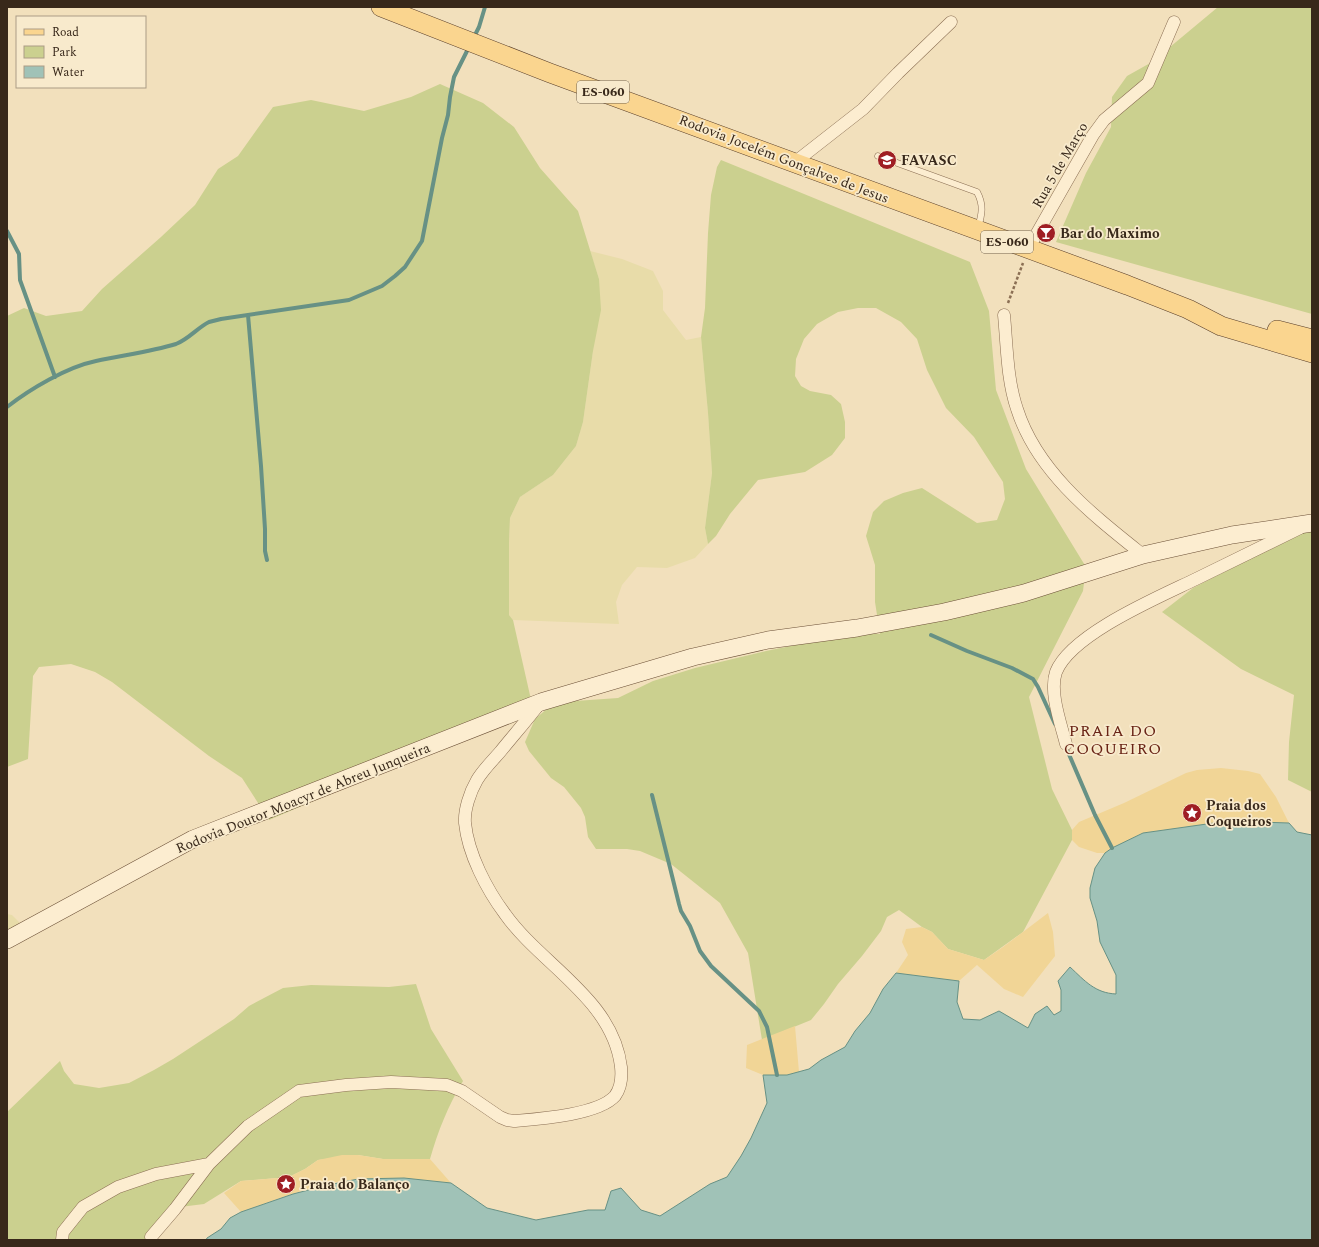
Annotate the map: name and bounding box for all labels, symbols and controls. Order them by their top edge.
legend [16,16,146,88]
text: Road [52,23,79,42]
text: Park [52,43,77,62]
text: Water [52,63,84,82]
road number: ES-060 [577,81,629,103]
street label: Rodovia Jocelém Gonçalves de Jesus [676,109,892,209]
street label: Rua 5 de Março [1027,118,1093,212]
school or university icon: FAVASC [876,149,898,171]
place label: FAVASC [901,150,957,171]
bar icon: Bar do Maximo [1035,222,1057,244]
place label: Bar do Maximo [1060,223,1160,244]
road number: ES-060 [981,231,1033,253]
district label: PRAIA DO COQUEIRO [1064,719,1162,761]
street label: Rodovia Doutor Moacyr de Abreu Junqueira [173,737,433,859]
place label: Praia dos Coqueiros [1206,795,1272,832]
place icon: Praia dos Coqueiros [1181,802,1203,824]
place icon: Praia do Balanço [275,1173,297,1195]
place label: Praia do Balanço [300,1174,410,1195]

